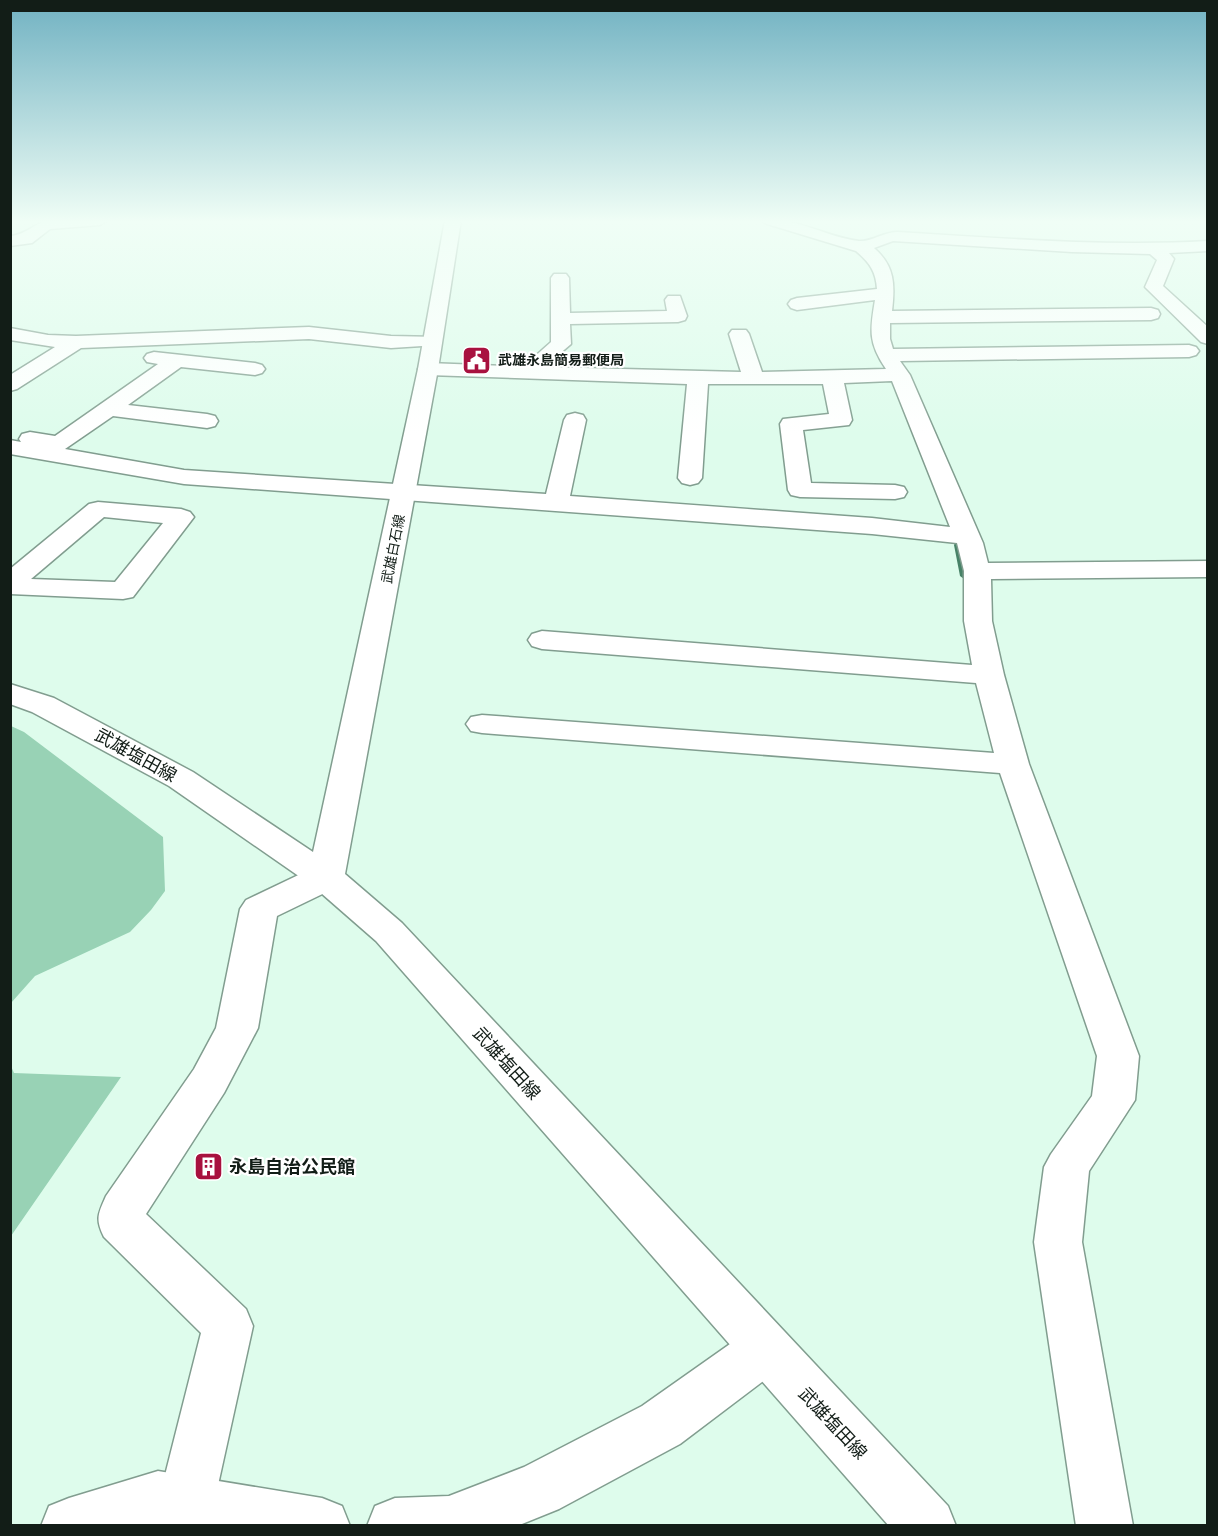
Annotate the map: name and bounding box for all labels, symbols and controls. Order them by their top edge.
public building icon: 武雄永島簡易郵便局 [461,344,493,376]
place label: 武雄永島簡易郵便局 [498,351,624,369]
street label: 武雄白石線 [377,513,409,585]
street label: 武雄塩田線 [91,723,181,787]
street label: 武雄塩田線 [468,1022,546,1104]
building icon: 永島自治公民館 [192,1150,224,1182]
place label: 永島自治公民館 [229,1155,355,1178]
street label: 武雄塩田線 [794,1382,872,1464]

